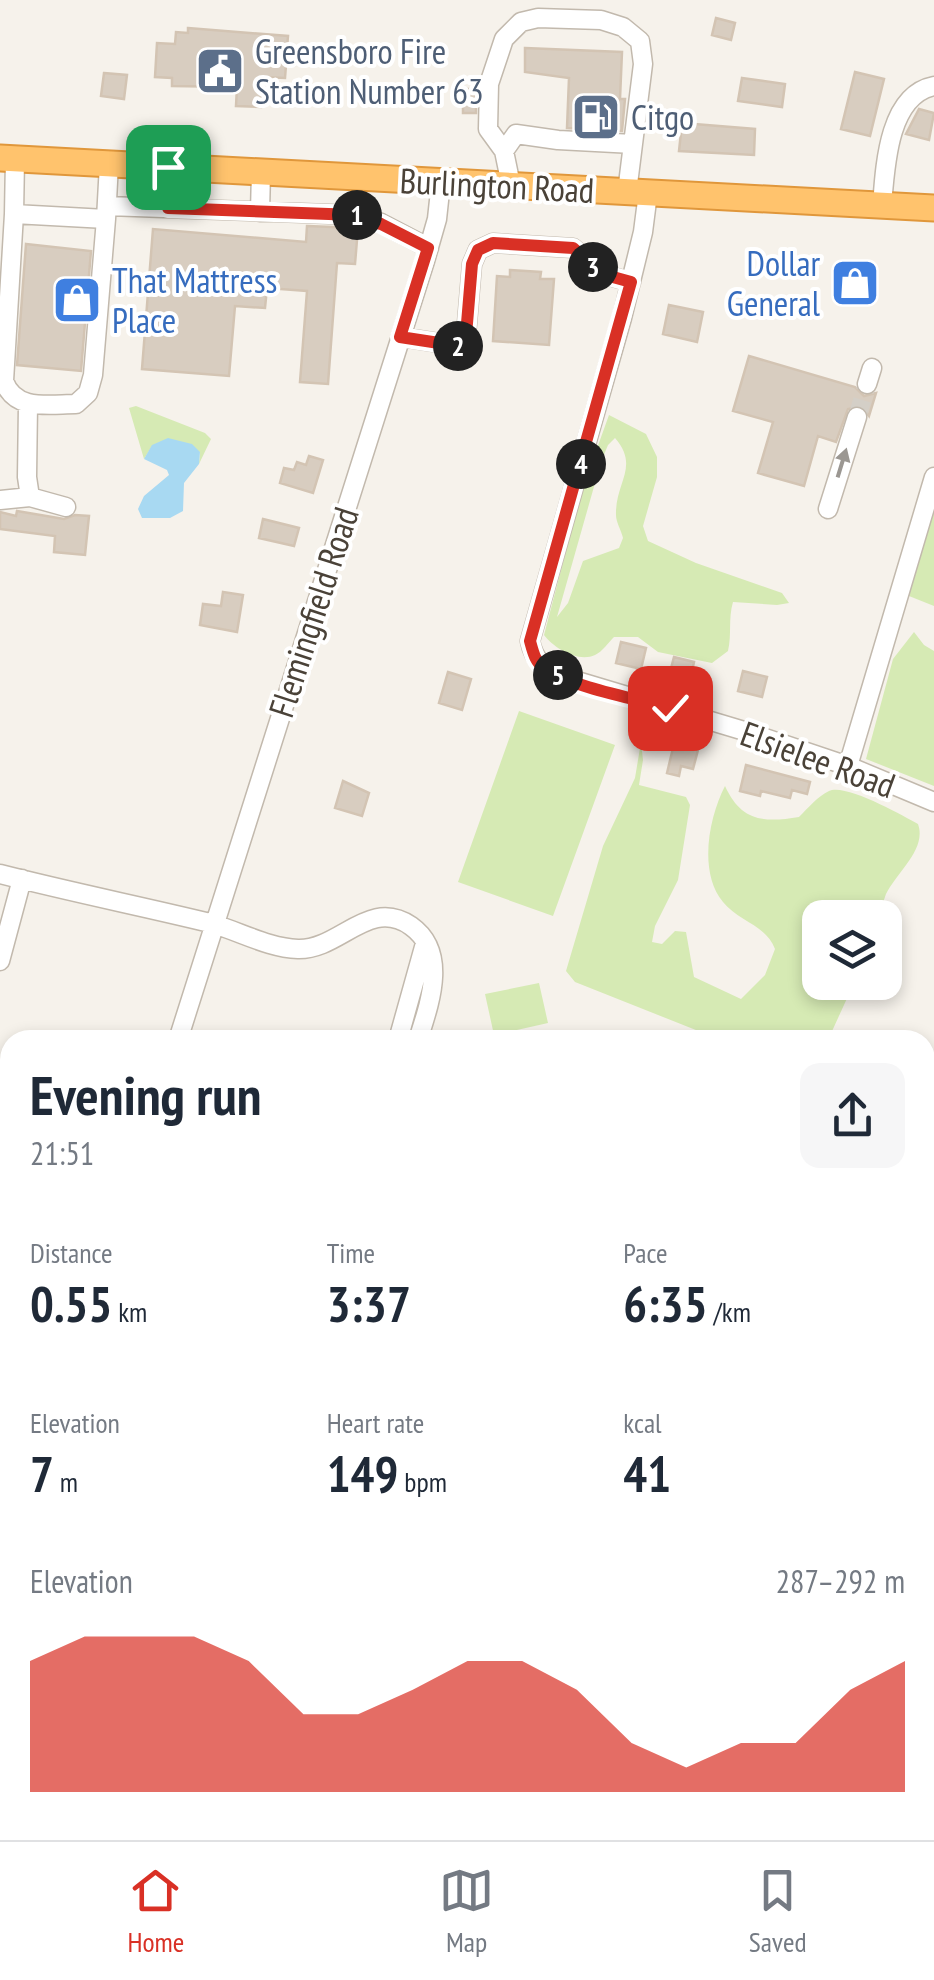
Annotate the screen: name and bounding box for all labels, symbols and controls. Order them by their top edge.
place label: Greensboro Fire Station Number 63 [255,28,484,114]
public building icon: Greensboro Fire Station Number 63 [194,45,246,97]
fuel station icon: Citgo [570,91,622,143]
place label: Citgo [631,94,694,140]
pin [126,125,211,210]
icon: arrive [141,140,196,195]
street label: Burlington Road [399,157,595,213]
pin: 1 [332,190,382,240]
text: 1 [350,196,364,233]
place label: Dollar General [727,240,820,326]
pin: 3 [568,242,618,292]
text: 3 [586,248,600,285]
place label: That Mattress Place [112,257,277,343]
shop icon: Dollar General [829,257,881,309]
shop icon: That Mattress Place [51,274,103,326]
pin: 2 [433,321,483,371]
text: 2 [451,327,465,364]
pin: 4 [556,439,606,489]
text: 4 [574,445,588,482]
one-way arrow [835,448,850,478]
street label: Flemingfield Road [257,501,369,723]
pin: 5 [533,650,583,700]
text: 5 [551,656,565,693]
pin [628,666,713,751]
icon: check [643,681,698,736]
street label: Elsielee Road [735,710,901,808]
map controls [802,900,902,1000]
button: layers [802,900,902,1000]
text: Evening run [30,1059,262,1130]
button: share [800,1063,905,1168]
text: 21:51 [30,1132,94,1174]
text: Distance [30,1234,113,1271]
text: Time [327,1234,375,1271]
text: Pace [623,1234,667,1271]
text: 0.55 [30,1271,112,1336]
text: 3:37 [327,1271,411,1336]
text: 6:35 [623,1271,708,1336]
text: km [112,1293,147,1330]
text: /km [708,1293,751,1330]
text: Elevation [30,1404,120,1441]
text: Heart rate [327,1404,424,1441]
text: kcal [623,1404,662,1441]
text: 7 [30,1441,54,1506]
text: 149 [327,1441,398,1506]
text: 41 [623,1441,671,1506]
text: m [54,1463,78,1500]
text: bpm [398,1463,447,1500]
text: Elevation [30,1560,133,1602]
text: 287–292 m [776,1560,905,1602]
tab: Home [127,1863,184,1960]
tab: Map [439,1863,494,1960]
tab: Saved [749,1863,807,1960]

